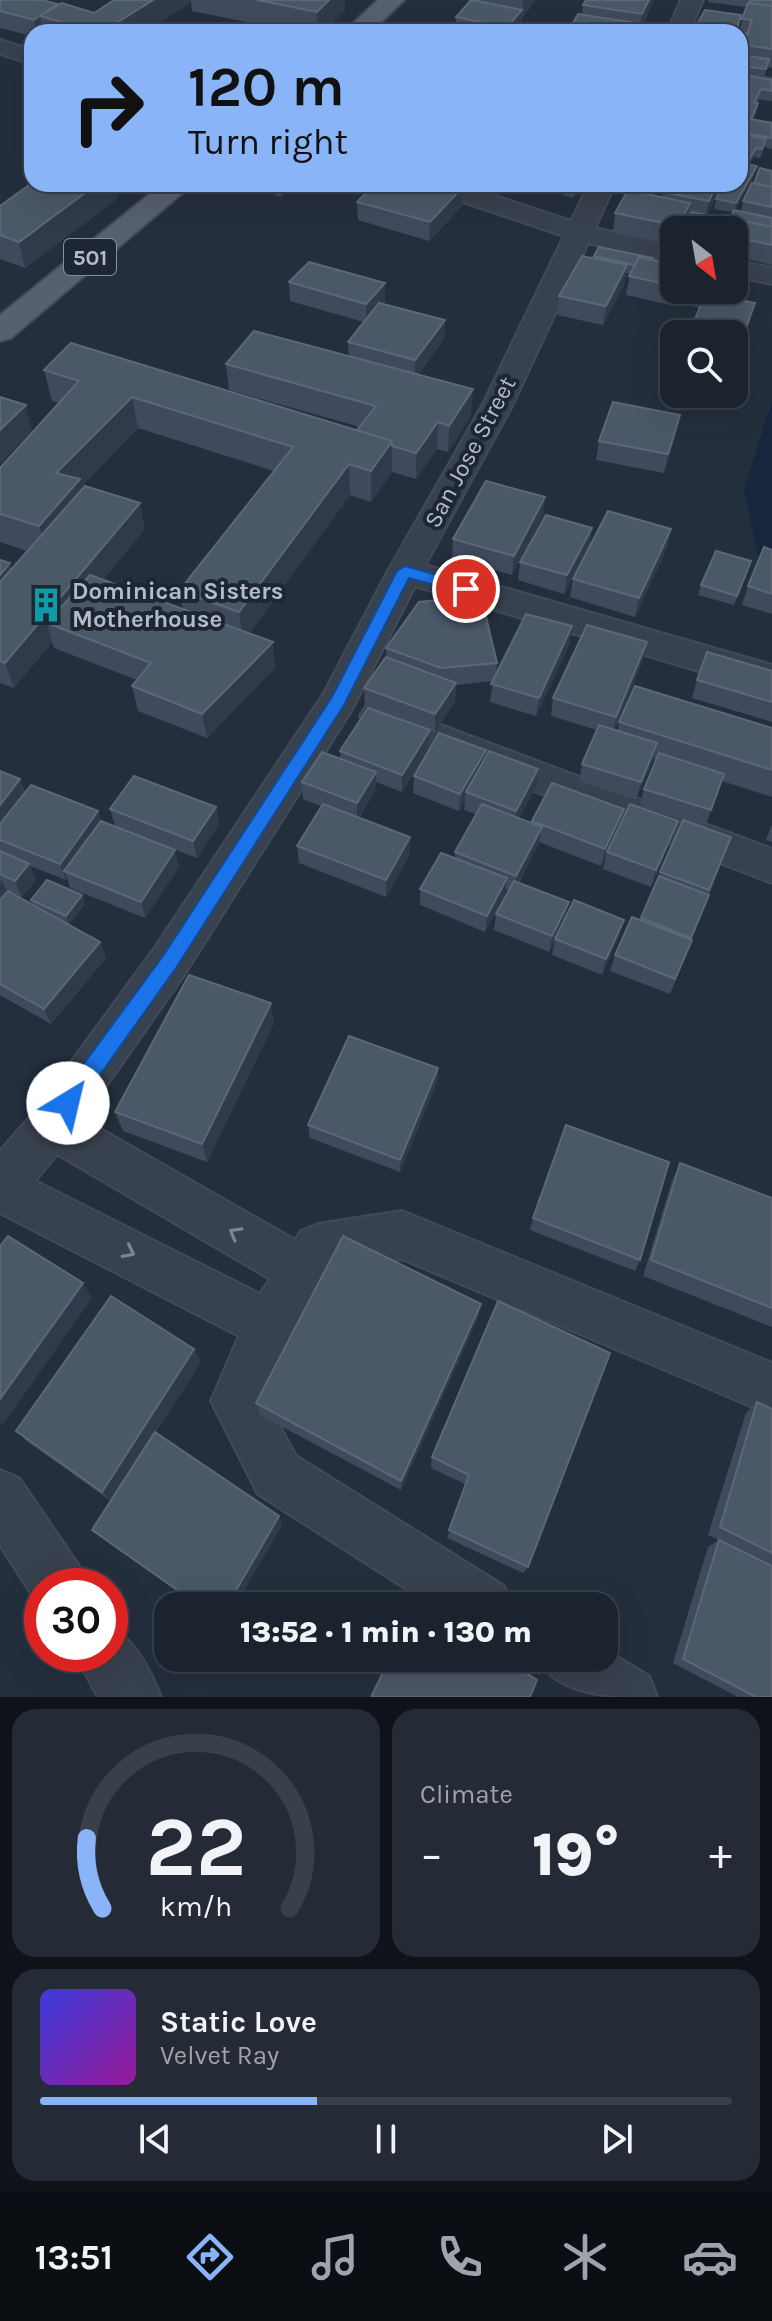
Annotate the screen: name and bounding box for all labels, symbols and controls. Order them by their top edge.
text: 120 m [188,54,345,119]
icon: right [56,56,160,160]
text: Turn right [188,121,348,163]
north arrow [660,216,748,304]
map controls [660,216,748,408]
road number: 501 [64,239,116,275]
button: search [660,320,748,408]
street label: San Jose Street [418,372,522,532]
pin [432,555,500,623]
icon: arrive [444,567,488,611]
place label: Dominican Sisters Motherhouse [72,577,283,633]
building icon: Dominican Sisters Motherhouse [27,586,65,624]
position arrow [26,1061,110,1145]
one-way arrow [230,1227,244,1243]
one-way arrow [121,1243,135,1258]
speed limit sign: 30 [24,1568,128,1672]
text: 13:52 · 1 min · 130 m [240,1614,532,1650]
text: Climate [420,1779,513,1810]
text: 22 [146,1799,246,1896]
text: 19° [532,1820,620,1890]
text: − [420,1829,443,1880]
text: + [709,1829,732,1880]
text: km/h [160,1890,232,1923]
text: Static Love [160,2004,317,2040]
text: Velvet Ray [160,2040,279,2071]
icon: previous [133,2117,177,2161]
icon: pause [364,2117,408,2161]
icon: next [595,2117,639,2161]
icon: directions [182,2229,238,2285]
icon: music [307,2229,363,2285]
icon: phone [432,2229,488,2285]
icon: climate [557,2229,613,2285]
icon: car [682,2229,738,2285]
text: 13:51 [34,2236,113,2278]

